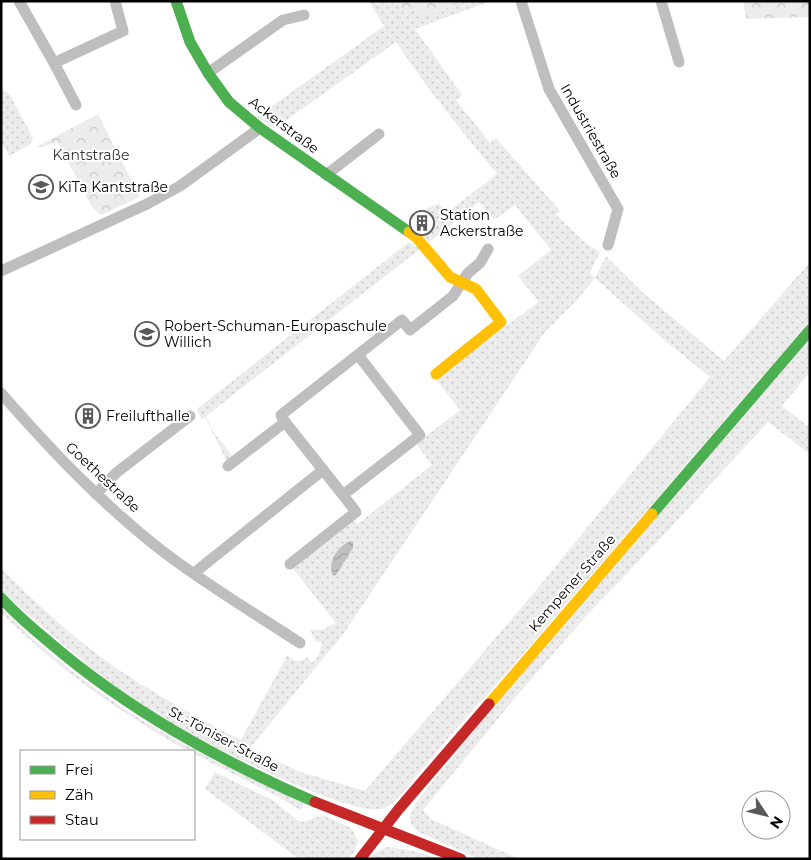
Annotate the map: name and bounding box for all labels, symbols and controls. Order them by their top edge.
street label: Industriestraße [557,80,625,182]
street label: Ackerstraße [245,93,323,157]
park label: Kantstraße [53,146,129,164]
school or university icon: KiTa Kantstraße [28,174,54,200]
place label: KiTa Kantstraße [58,178,168,196]
place label: Station Ackerstraße [440,206,524,240]
building icon: Station Ackerstraße [409,210,435,236]
place label: Robert-Schuman-Europaschule Willich [164,317,387,351]
school or university icon: Robert-Schuman-Europaschule Willich [134,321,160,347]
building icon: Freilufthalle [75,403,101,429]
place label: Freilufthalle [106,407,190,425]
street label: Goethestraße [62,438,144,516]
street label: Kempener Straße [525,530,619,636]
street label: St.-Töniser-Straße [166,702,282,776]
legend [20,750,195,840]
text: Frei [65,760,93,779]
text: Zäh [65,785,94,804]
north arrow [741,790,791,840]
text: Stau [65,810,99,829]
text: N [766,813,787,832]

